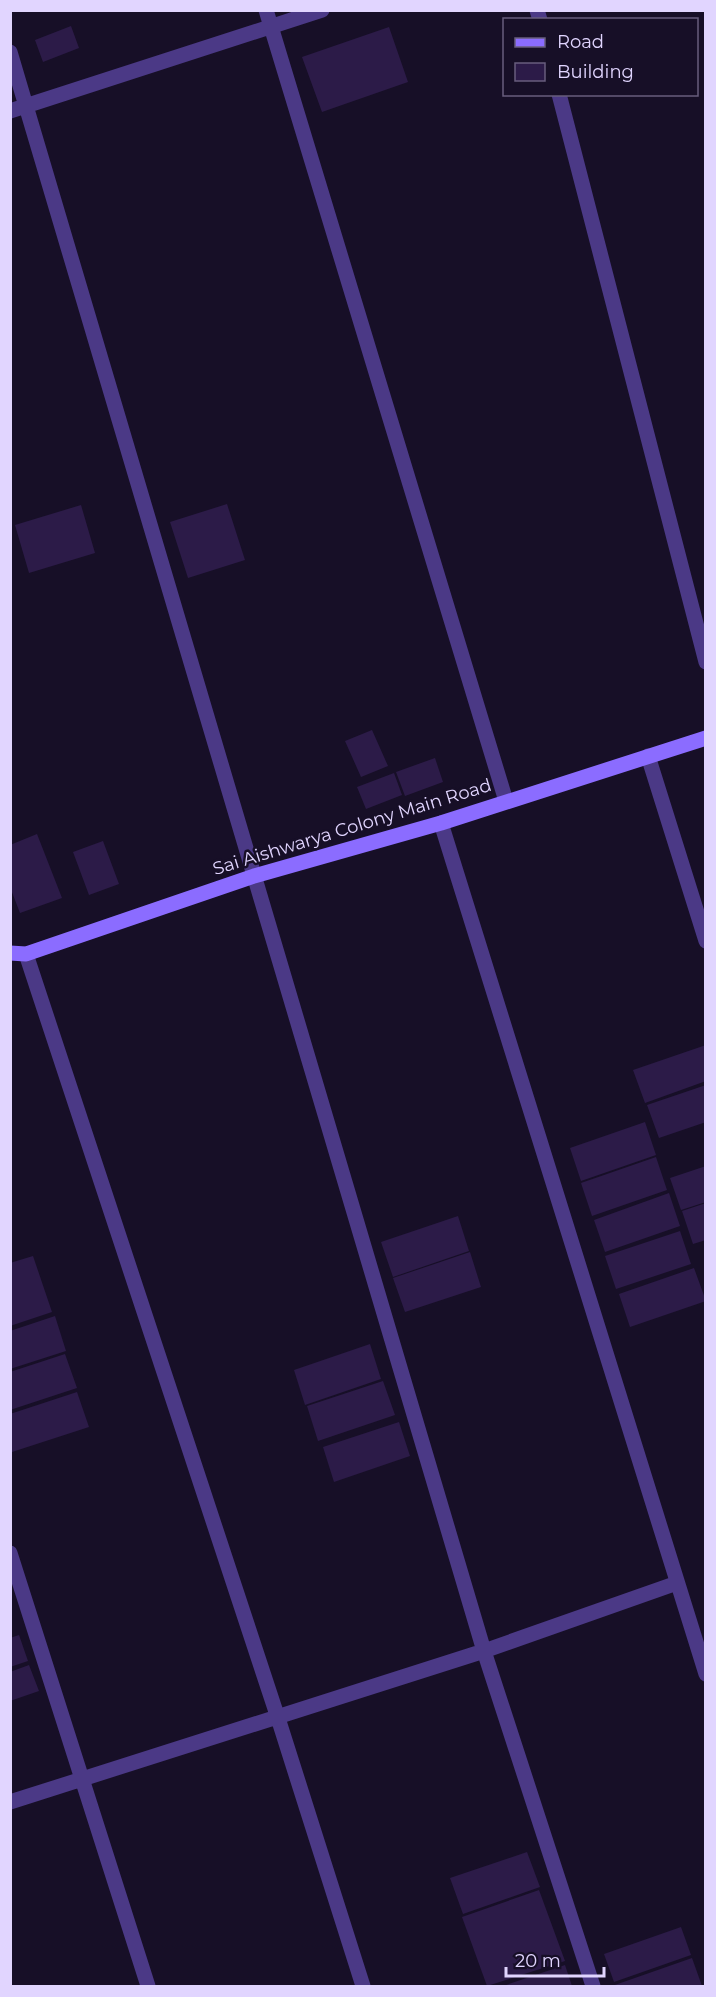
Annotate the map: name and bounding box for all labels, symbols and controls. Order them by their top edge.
legend [503,18,698,96]
text: Road [557,31,604,53]
text: Building [557,61,634,83]
street label: Sai Aishwarya Colony Main Road [210,774,494,880]
scale bar [506,1940,604,1978]
text: 20 m [515,1950,561,1972]

